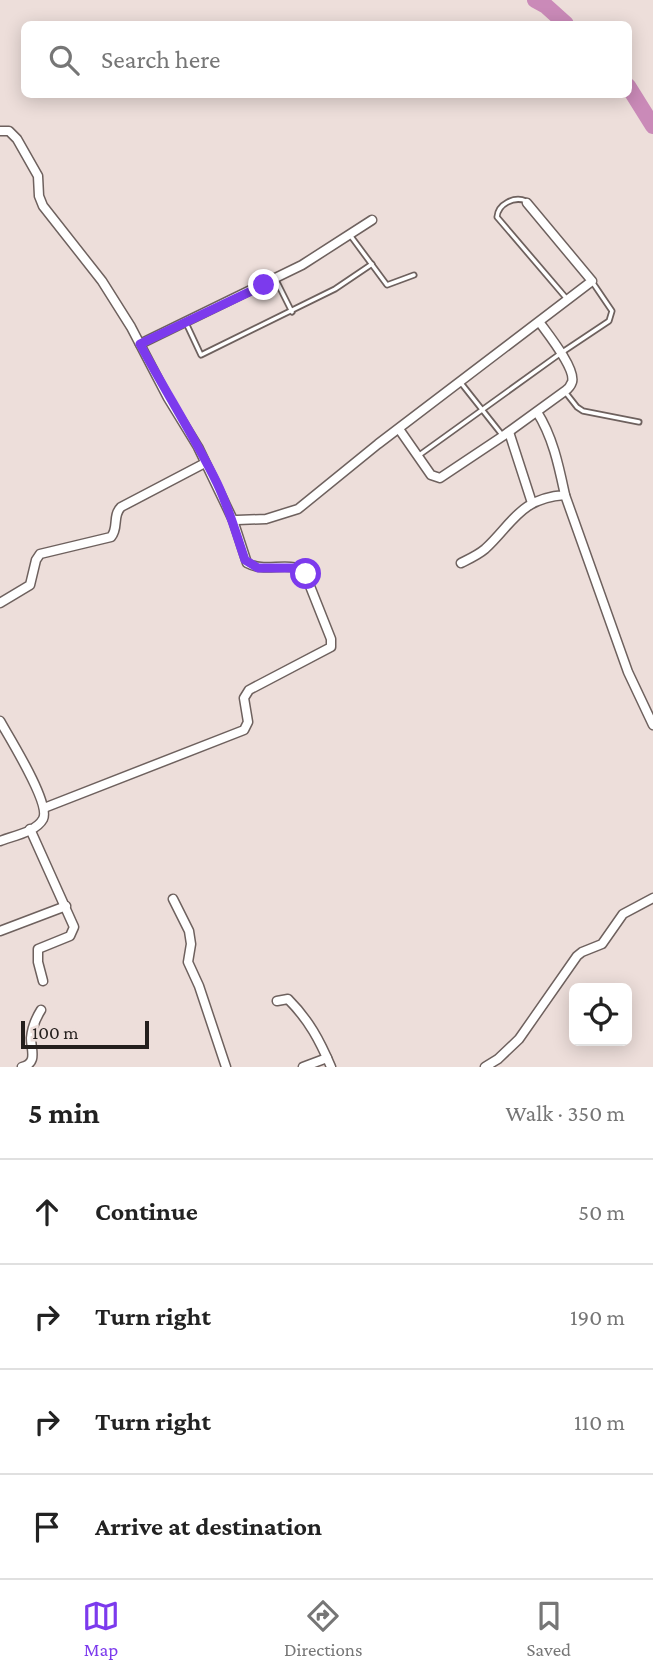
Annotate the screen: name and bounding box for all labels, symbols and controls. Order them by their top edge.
search box [21,21,632,98]
icon: search [45,41,83,79]
text: Search here [101,45,220,74]
route end [248,269,279,300]
route start [290,558,321,589]
map controls [569,983,632,1046]
button: locate [569,983,632,1046]
scale bar [21,1018,149,1050]
text: 100 m [32,1022,79,1043]
text: 5 min [28,1096,100,1129]
text: Walk · 350 m [506,1100,625,1126]
icon: ahead [28,1193,66,1231]
text: Continue [95,1197,198,1226]
text: 50 m [578,1199,625,1225]
icon: right [28,1298,66,1336]
text: Turn right [95,1302,211,1331]
text: 190 m [570,1304,625,1330]
icon: right [28,1403,66,1441]
text: Turn right [95,1407,211,1436]
text: 110 m [574,1409,625,1435]
icon: arrive [28,1508,66,1546]
text: Arrive at destination [95,1512,322,1541]
tab: Map [82,1597,120,1660]
tab: Directions [284,1597,363,1660]
tab: Saved [526,1597,571,1660]

